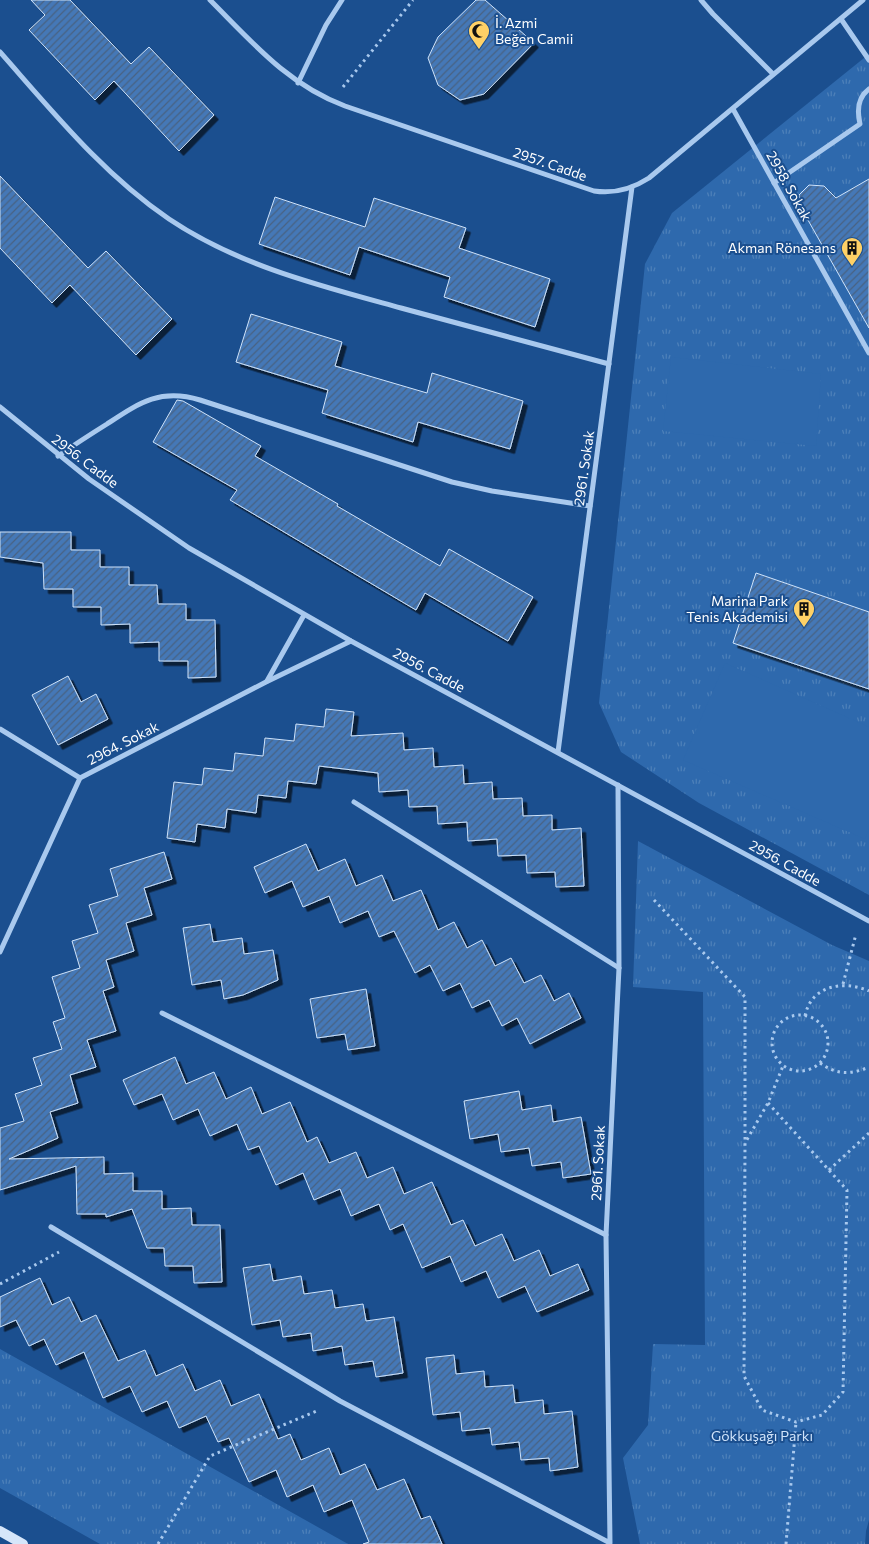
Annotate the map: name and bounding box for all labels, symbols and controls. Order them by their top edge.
place label: İ. Azmi Beğen Camii [495,14,573,47]
mosque icon: İ. Azmi Beğen Camii [467,19,491,50]
street label: 2957. Cadde [511,143,589,184]
street label: 2958. Sokak [763,148,816,224]
building icon: Akman Rönesans [840,236,864,267]
place label: Akman Rönesans [728,239,836,256]
street label: 2961. Sokak [570,429,597,507]
street label: 2956. Cadde [49,430,122,491]
place label: Marina Park Tenis Akademisi [686,592,788,625]
building icon: Marina Park Tenis Akademisi [792,597,816,628]
street label: 2956. Cadde [390,644,468,696]
street label: 2964. Sokak [84,717,162,768]
street label: 2956. Cadde [747,836,824,889]
street label: 2961. Sokak [587,1124,608,1201]
park label: Gökkuşağı Parkı [711,1427,813,1444]

